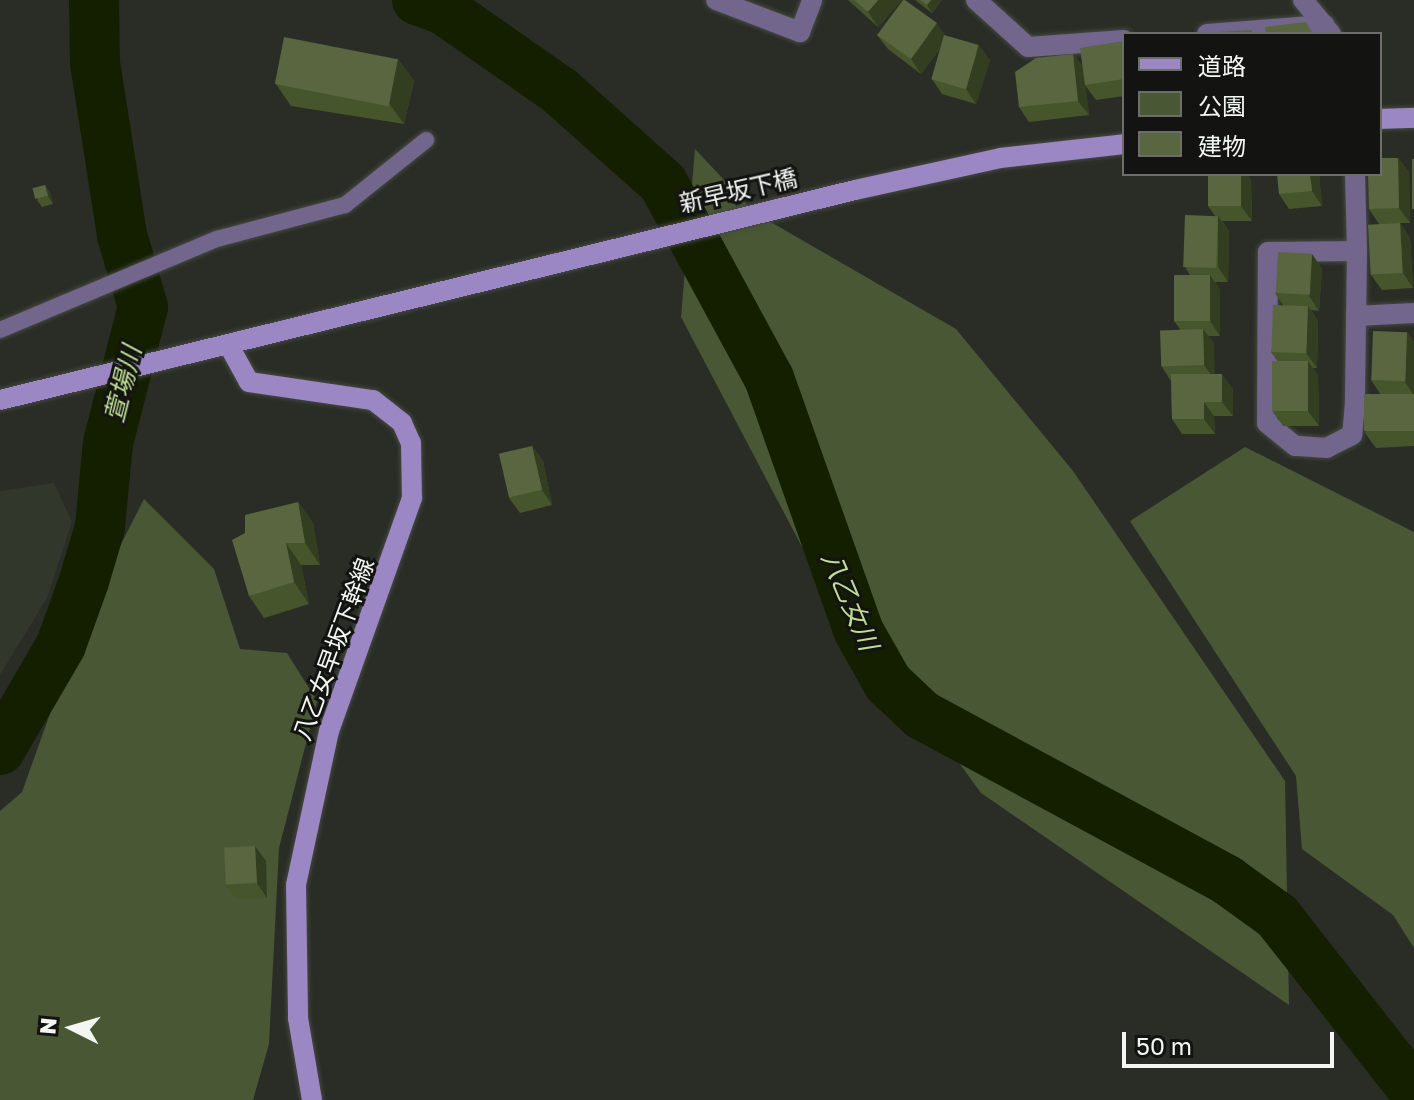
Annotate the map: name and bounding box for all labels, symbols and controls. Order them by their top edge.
legend [1122,32,1382,176]
text: 道路 [1198,51,1246,80]
text: 公園 [1198,91,1246,120]
text: 建物 [1198,131,1246,160]
street label: 新早坂下橋 [676,162,800,218]
water label: 萱場川 [98,342,148,426]
water label: 八乙女川 [815,547,885,655]
street label: 八乙女早坂下幹線 [287,554,379,744]
north arrow [32,988,112,1068]
text: N [33,1016,62,1035]
scale bar [1126,1016,1338,1066]
text: 50 m [1136,1031,1192,1060]

